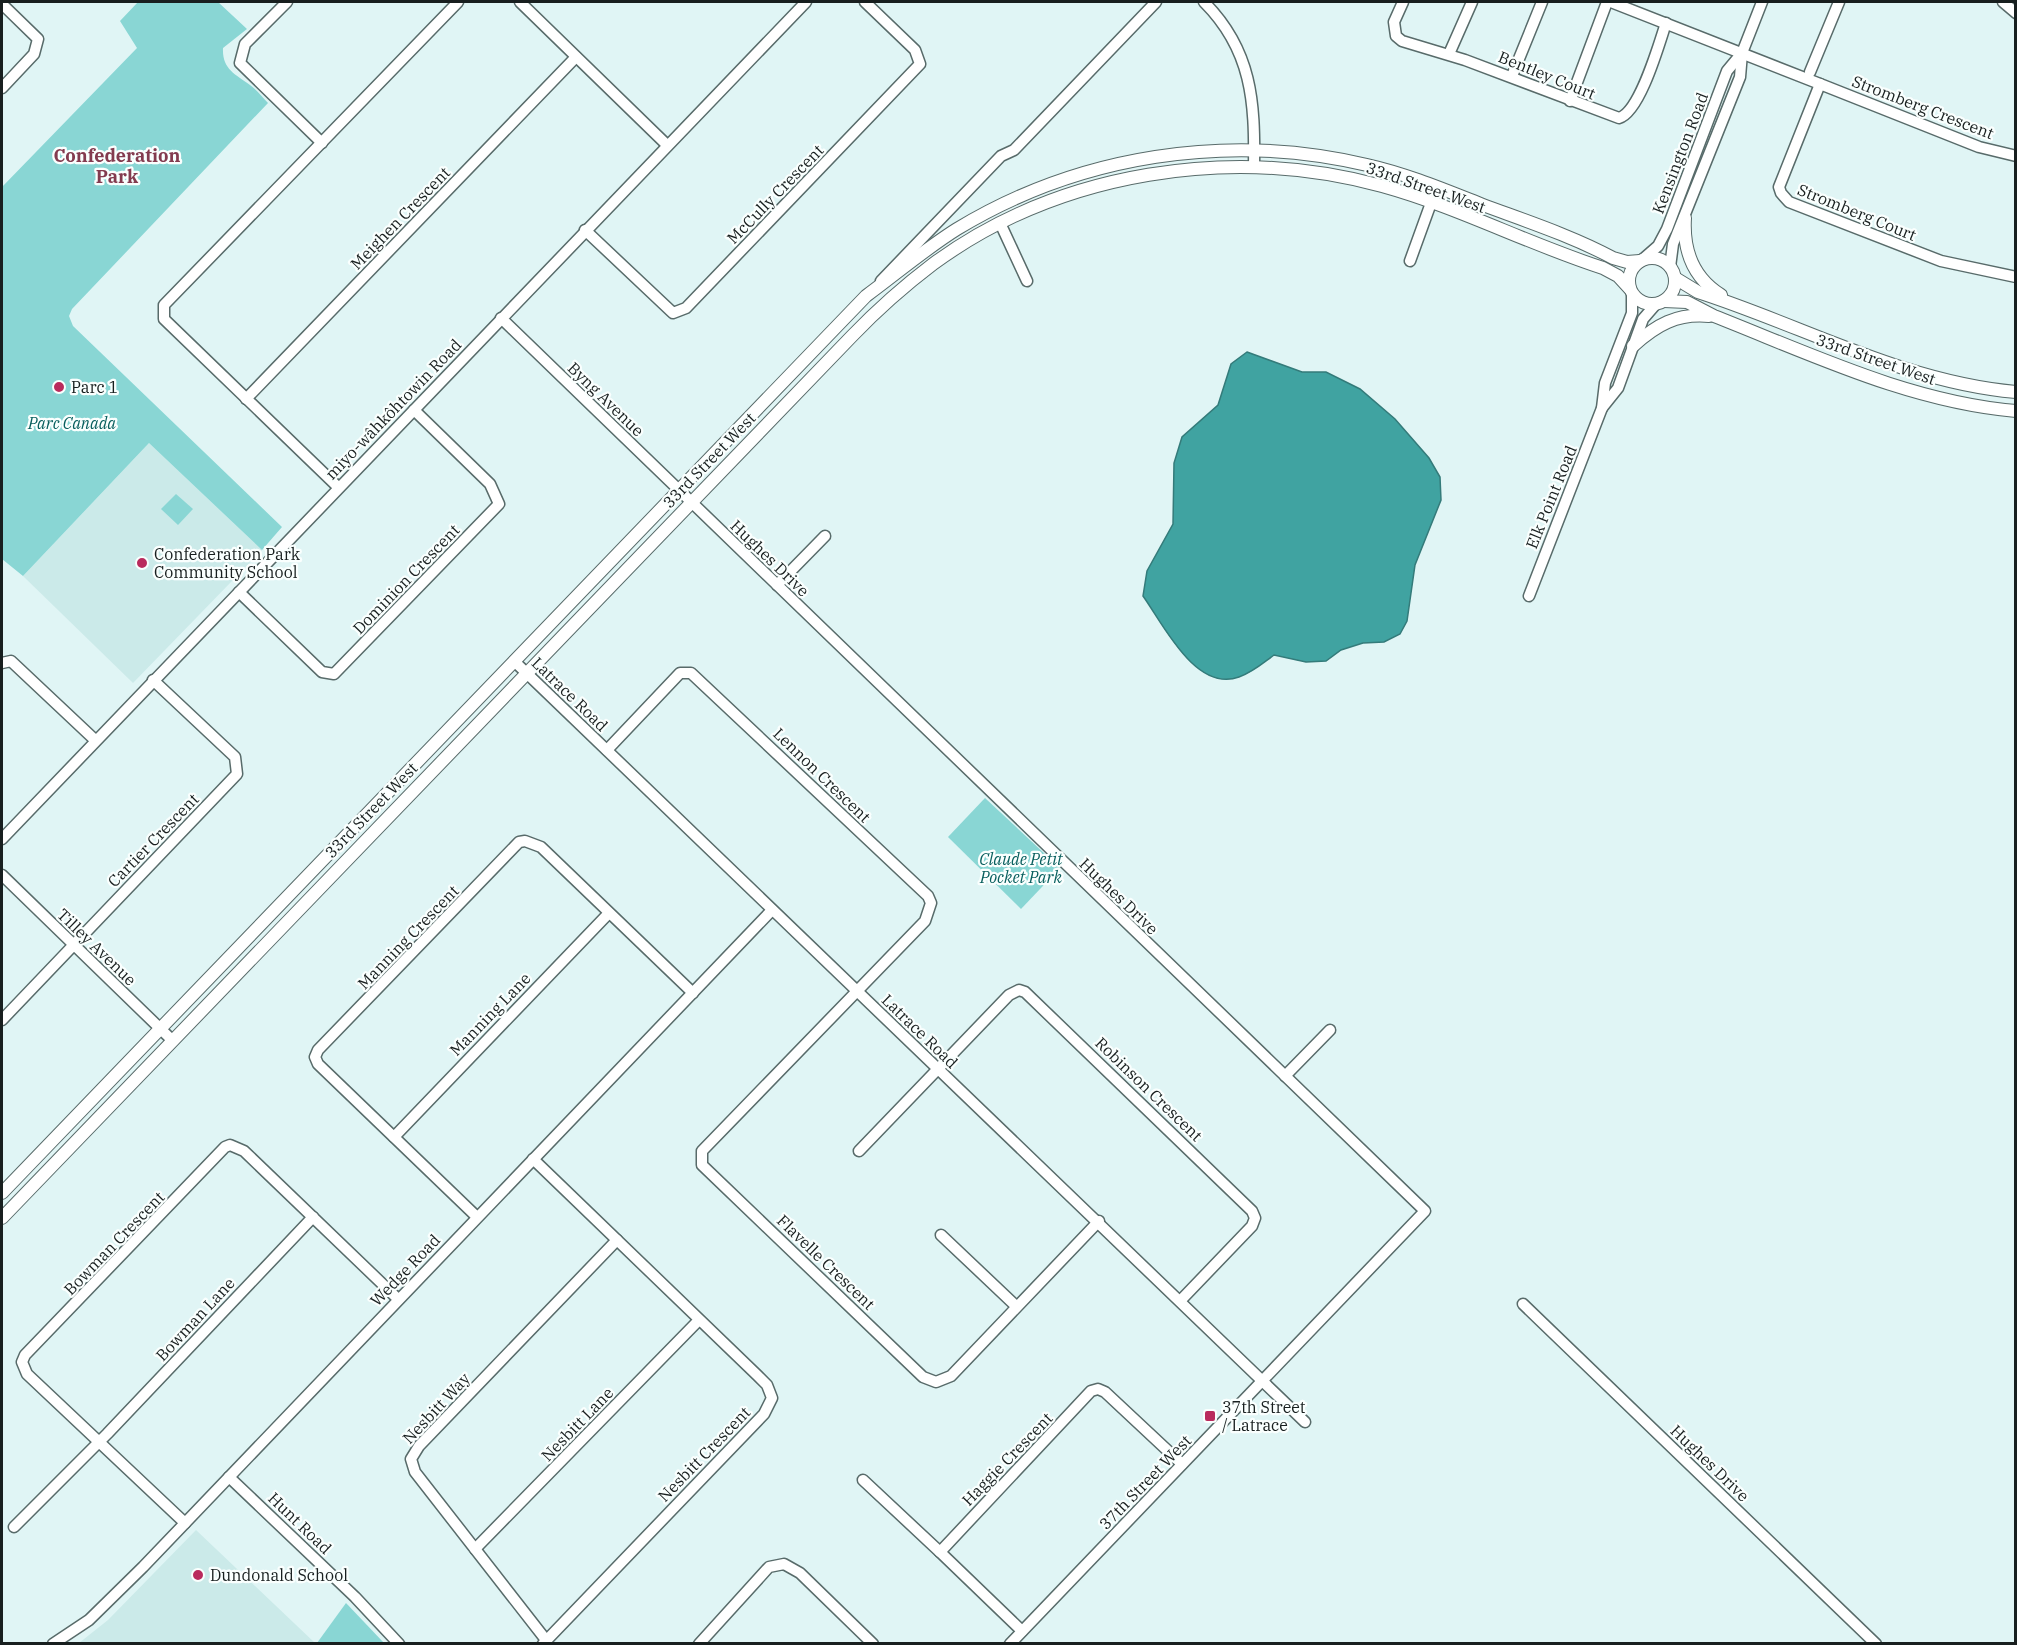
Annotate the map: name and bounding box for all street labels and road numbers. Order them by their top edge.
street label: Bentley Court [1496,46,1599,104]
street label: Stromberg Crescent [1849,71,1997,143]
street label: Kensington Road [1648,89,1712,216]
street label: McCully Crescent [722,140,828,248]
street label: 33rd Street West [1364,157,1489,217]
street label: Meighen Crescent [346,162,454,273]
street label: Stromberg Court [1795,179,1920,245]
street label: 33rd Street West [1814,329,1939,389]
street label: miyo-wâhkôhtowin Road [321,334,466,483]
street label: Byng Avenue [564,358,648,440]
street label: 33rd Street West [658,408,760,512]
street label: Elk Point Road [1521,442,1581,552]
street label: Hughes Drive [726,515,814,601]
street label: Dominion Crescent [348,520,464,638]
street label: Latrace Road [528,653,612,735]
street label: Lennon Crescent [769,723,875,827]
street label: 33rd Street West [320,758,422,862]
street label: Cartier Crescent [103,789,203,891]
street label: Hughes Drive [1075,853,1163,939]
street label: Manning Crescent [353,881,463,993]
street label: Tilley Avenue [53,904,141,990]
street label: Manning Lane [445,968,535,1060]
street label: Latrace Road [878,990,962,1072]
street label: Robinson Crescent [1091,1033,1207,1146]
street label: Bowman Crescent [60,1187,169,1299]
street label: Flavelle Crescent [773,1210,879,1314]
street label: Wedge Road [366,1230,444,1310]
street label: Bowman Lane [151,1273,239,1365]
street label: Nesbitt Way [398,1368,474,1448]
street label: Nesbitt Lane [537,1383,617,1465]
street label: Nesbitt Crescent [654,1402,755,1506]
street label: Haggie Crescent [957,1408,1057,1510]
street label: Hughes Drive [1666,1420,1754,1506]
street label: 37th Street West [1095,1430,1195,1534]
street label: Hunt Road [264,1488,336,1558]

